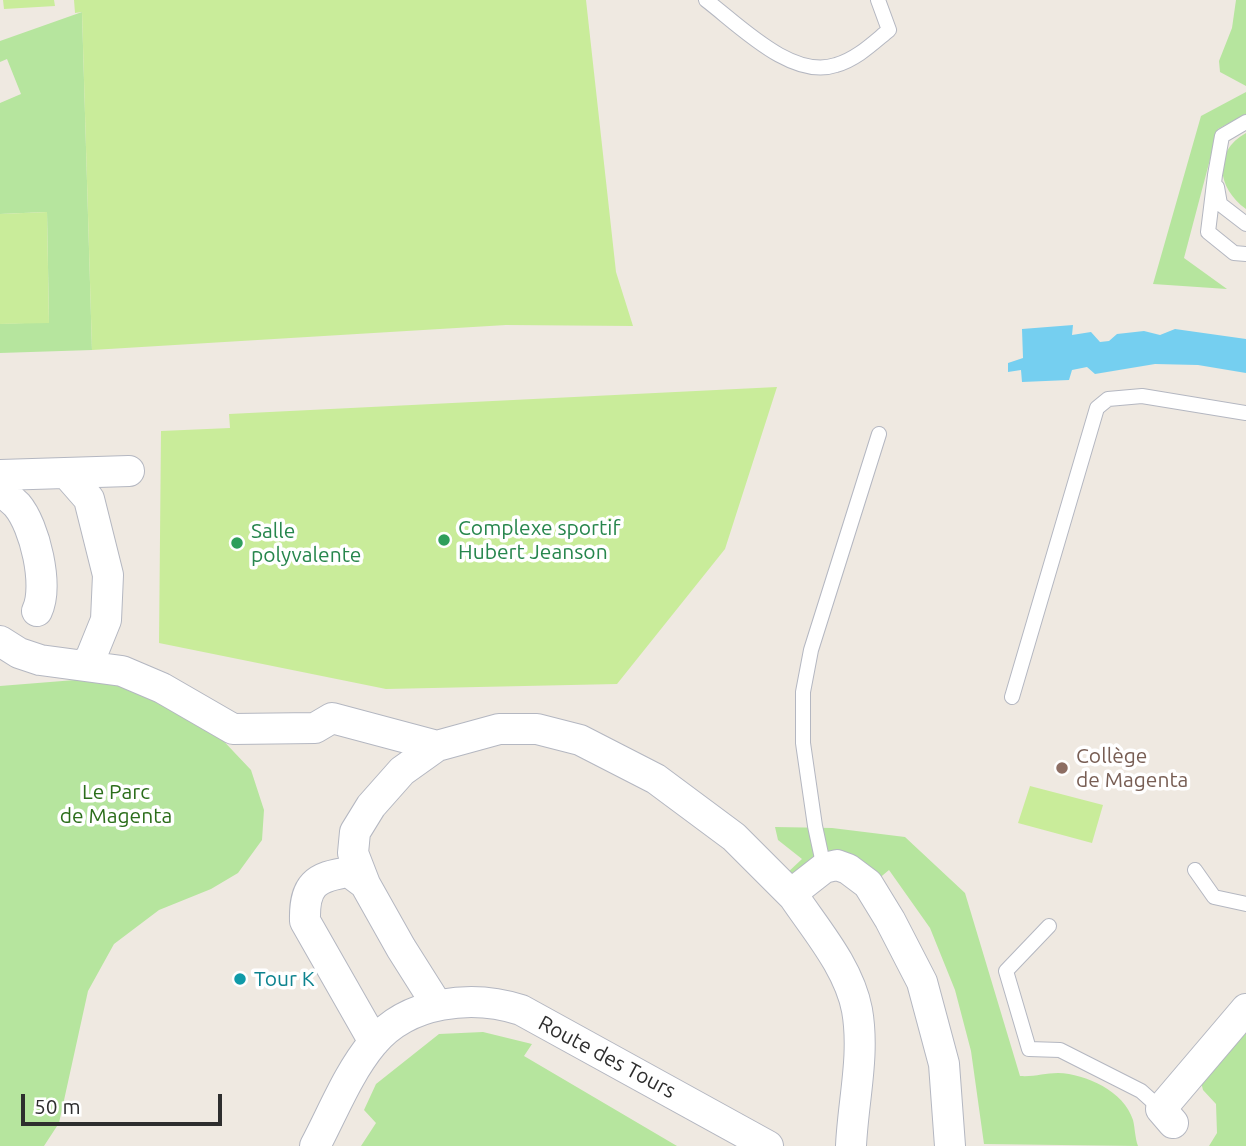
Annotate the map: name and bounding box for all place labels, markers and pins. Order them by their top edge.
place label: Complexe sportif Hubert Jeanson [458,515,620,565]
place label: Salle polyvalente [251,518,361,568]
marker: Complexe sportif Hubert Jeanson [436,532,452,548]
marker: Salle polyvalente [229,535,245,551]
place label: Collège de Magenta [1076,743,1188,793]
marker: Collège de Magenta [1054,760,1070,776]
place label: Tour K [254,966,315,992]
marker: Tour K [232,971,248,987]

